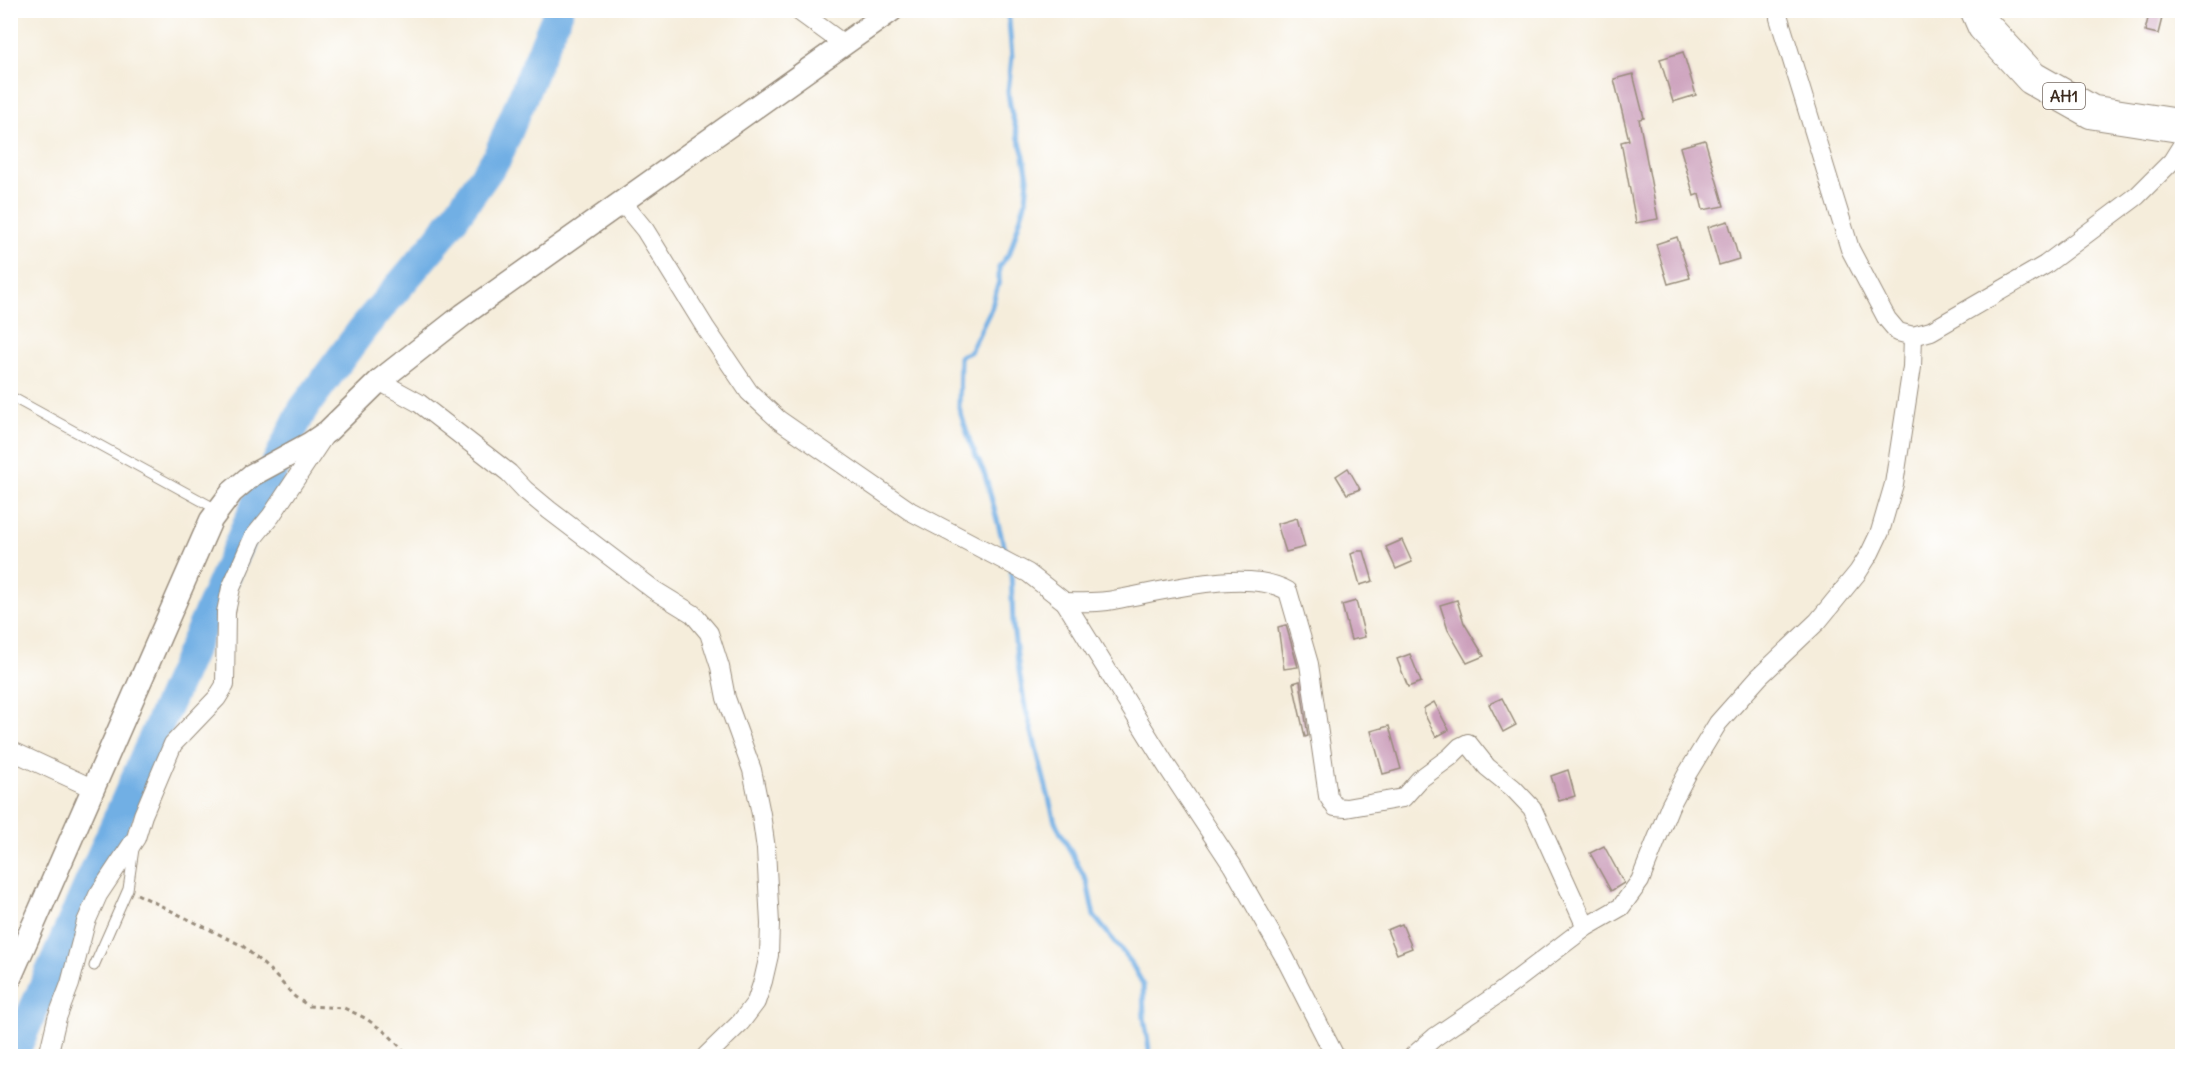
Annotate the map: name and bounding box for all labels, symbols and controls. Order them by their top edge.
road number: AH1 [2043,83,2085,109]

